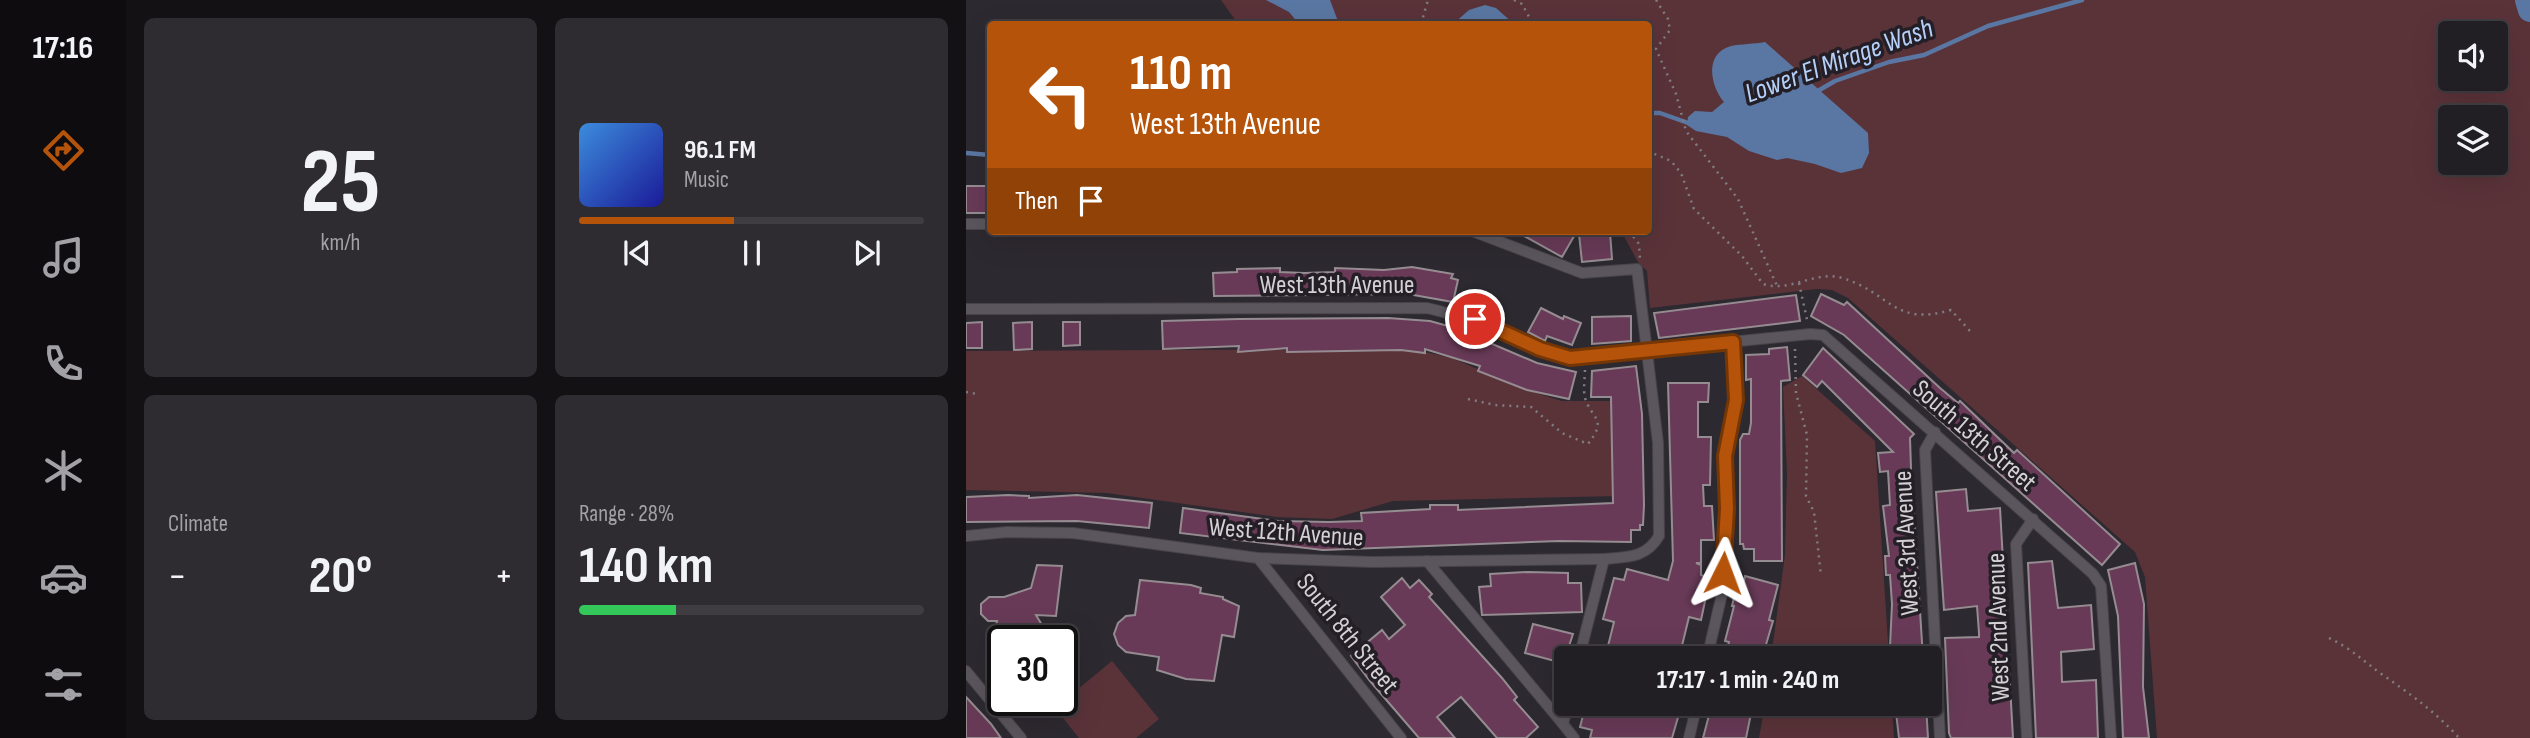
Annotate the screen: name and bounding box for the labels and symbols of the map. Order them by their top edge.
water label: Lower El Mirage Wash [1740,12,1938,110]
street label: West 13th Avenue [1259,270,1415,301]
pin [1445,289,1505,349]
street label: South 13th Street [1906,374,2042,498]
street label: West 3rd Avenue [1888,470,1926,616]
street label: West 12th Avenue [1208,512,1364,554]
position arrow [1686,536,1760,610]
street label: West 2nd Avenue [1981,552,2017,702]
street label: South 8th Street [1289,568,1405,700]
speed limit sign: 30 [987,625,1078,716]

